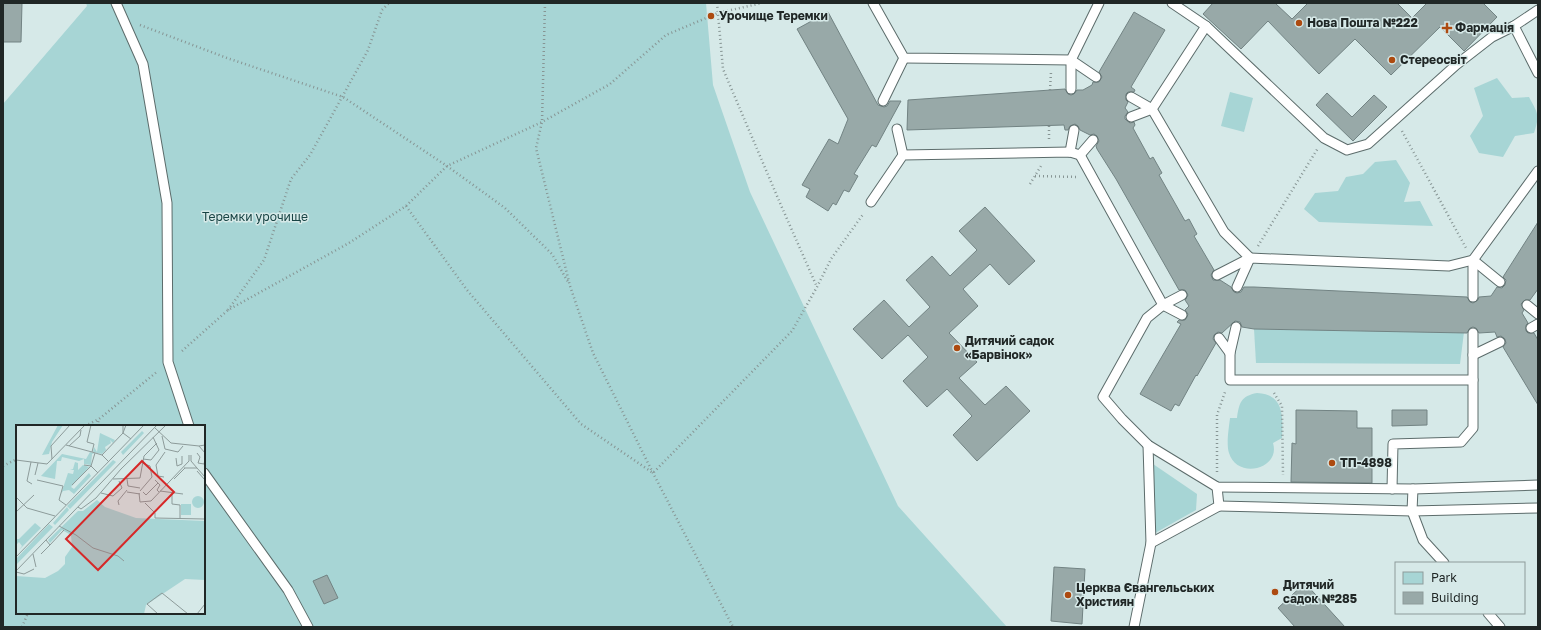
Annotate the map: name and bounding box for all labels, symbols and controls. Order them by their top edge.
place label: Урочище Теремки [719,8,828,23]
marker: Урочище Теремки [706,11,716,21]
place label: Нова Пошта №222 [1307,15,1418,30]
marker: Нова Пошта №222 [1294,18,1304,28]
place label: Фармація [1455,20,1514,35]
marker: Фармація [1442,23,1452,33]
place label: Стереосвіт [1400,52,1467,67]
marker: Стереосвіт [1387,55,1397,65]
park label: Теремки урочище [202,209,308,224]
place label: Дитячий садок «Барвінок» [965,333,1055,362]
marker: Дитячий садок «Барвінок» [952,343,962,353]
inset map [16,425,205,614]
place label: ТП-4898 [1340,455,1392,470]
marker: ТП-4898 [1327,458,1337,468]
legend [1395,562,1525,614]
text: Park [1431,570,1457,585]
place label: Дитячий садок №285 [1283,577,1357,606]
place label: Церква Євангельських Християн [1076,580,1214,609]
marker: Дитячий садок №285 [1270,587,1280,597]
marker: Церква Євангельських Християн [1063,590,1073,600]
text: Building [1431,590,1479,605]

